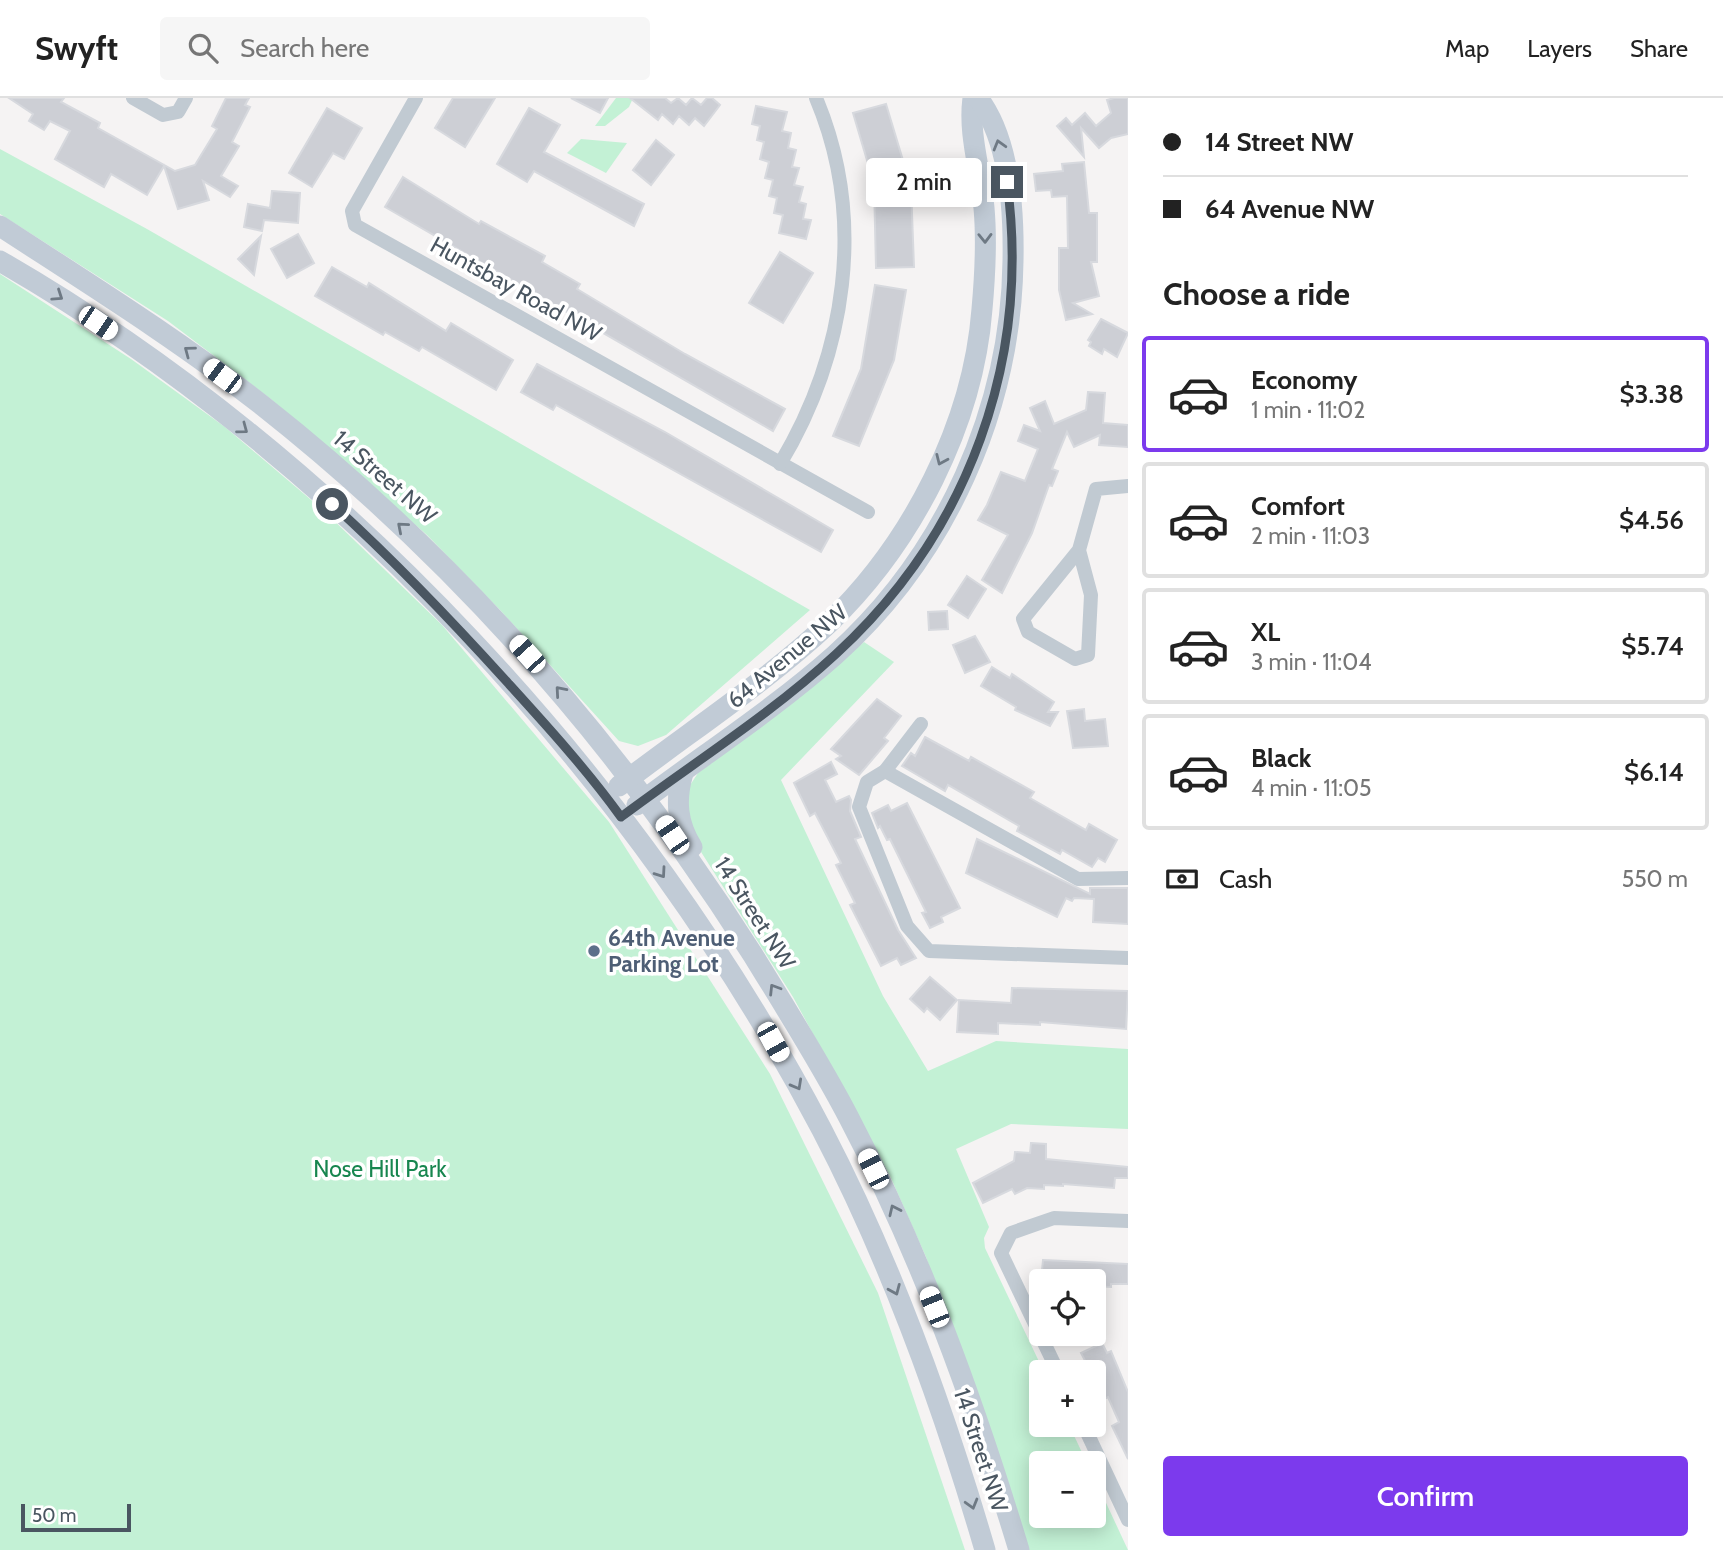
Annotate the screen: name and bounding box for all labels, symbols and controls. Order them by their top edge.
search box [160,17,650,80]
text: Swyft [35,28,118,68]
icon: search [184,29,222,67]
text: Search here [240,32,369,64]
text: Map [1445,34,1489,63]
text: Layers [1527,34,1592,63]
text: Share [1630,34,1688,63]
text: 14 Street NW [1205,126,1354,158]
one-way arrow [993,139,1008,151]
callout: 2 min [867,158,982,206]
route end [991,166,1023,198]
text: 2 min [896,168,952,196]
text: 64 Avenue NW [1205,193,1374,225]
street label: Huntsbay Road NW [426,230,607,348]
one-way arrow [977,233,992,244]
text: Choose a ride [1163,274,1350,313]
one-way arrow [50,288,63,300]
car [75,303,122,343]
one-way arrow [184,347,197,360]
car [199,355,246,397]
icon: car [1167,363,1230,426]
text: Economy [1251,364,1357,396]
text: $3.38 [1619,378,1684,410]
text: 1 min · 11:02 [1251,396,1365,424]
one-way arrow [235,421,248,433]
street label: 14 Street NW [327,424,443,530]
one-way arrow [935,452,949,465]
route start [316,488,348,520]
icon: car [1167,489,1230,552]
text: Comfort [1251,490,1345,522]
text: $4.56 [1619,504,1684,536]
text: 2 min · 11:03 [1251,522,1370,550]
one-way arrow [398,523,411,535]
street label: 64 Avenue NW [721,598,853,714]
icon: car [1167,615,1230,678]
text: XL [1251,616,1280,648]
text: $5.74 [1621,630,1684,662]
car [506,631,549,677]
text: 3 min · 11:04 [1251,648,1371,676]
one-way arrow [556,686,568,699]
icon: car [1167,741,1230,804]
text: Black [1251,742,1311,774]
text: $6.14 [1624,756,1684,788]
text: 4 min · 11:05 [1251,774,1371,802]
car [652,812,693,858]
street label: 14 Street NW [708,852,802,975]
icon: cash [1163,860,1201,898]
text: Cash [1219,863,1272,895]
one-way arrow [653,865,665,878]
text: 550 m [1622,865,1688,893]
place label: 64th Avenue Parking Lot [608,924,735,978]
marker: 64th Avenue Parking Lot [586,943,602,959]
one-way arrow [769,984,782,997]
car [754,1019,793,1065]
one-way arrow [789,1077,802,1090]
car [855,1146,892,1192]
park label: Nose Hill Park [313,1155,447,1183]
one-way arrow [888,1205,902,1217]
map controls [1029,1269,1106,1528]
button: locate [1029,1269,1106,1346]
one-way arrow [887,1282,901,1295]
car [917,1284,952,1330]
button: + [1029,1360,1106,1437]
street label: 14 Street NW [948,1385,1014,1516]
button: − [1029,1451,1106,1528]
button: Confirm [1163,1456,1688,1536]
one-way arrow [963,1498,978,1510]
scale bar [21,1501,131,1533]
text: 50 m [32,1504,76,1527]

